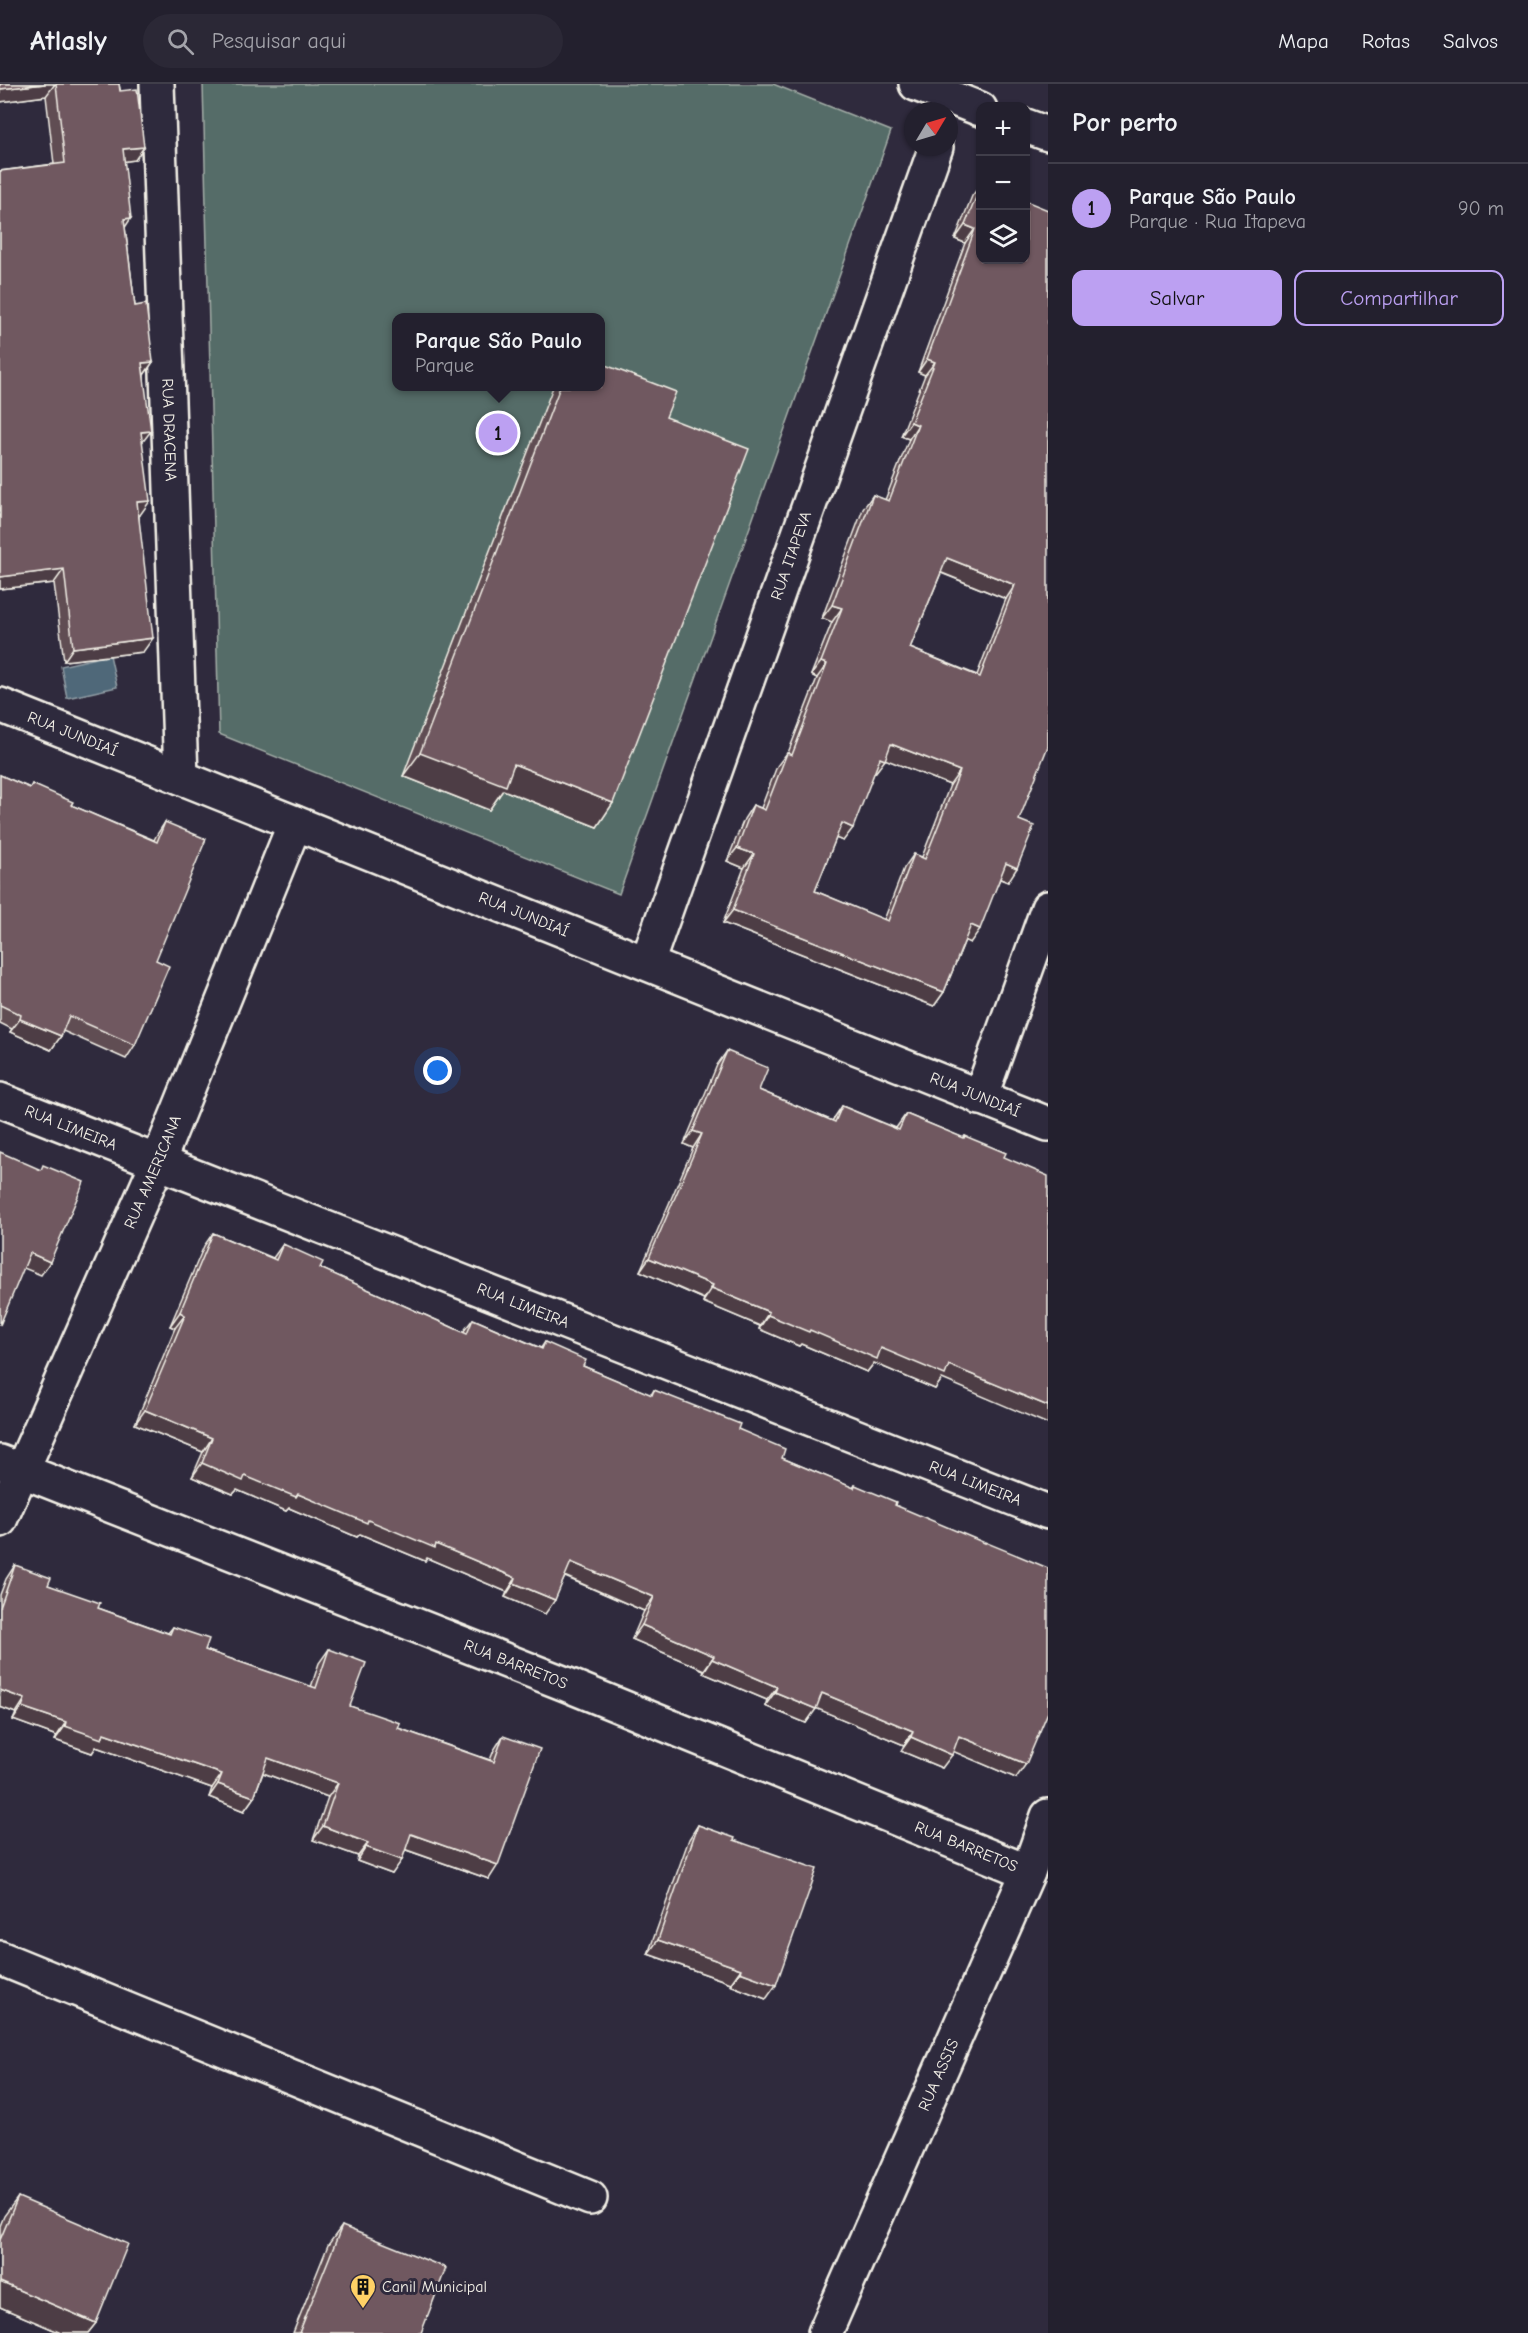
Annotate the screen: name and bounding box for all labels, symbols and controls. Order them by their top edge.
search box [143,14,563,68]
text: Atlasly [30,25,107,57]
icon: search [164,25,197,58]
text: Pesquisar aqui [212,28,346,54]
text: Mapa [1278,29,1329,53]
text: Rotas [1362,29,1410,53]
text: Salvos [1443,29,1498,53]
north arrow [904,102,958,156]
map controls [976,102,1030,264]
button: + [976,102,1030,156]
text: Por perto [1072,108,1178,138]
button: − [976,156,1030,210]
text: Parque São Paulo [1129,184,1296,210]
text: 1 [1088,197,1095,220]
text: 90 m [1458,197,1504,220]
button: layers [976,210,1030,264]
text: Parque · Rua Itapeva [1129,210,1306,233]
button: Salvar [1072,270,1282,326]
button: Compartilhar [1294,270,1504,326]
popup [392,313,605,391]
text: Parque São Paulo [415,328,582,354]
text: Parque [415,354,474,377]
street label: RUA DRACENA [158,378,180,482]
pin: 1 [478,410,518,456]
street label: RUA ITAPEVA [767,509,815,603]
street label: RUA JUNDIAÍ [25,708,120,760]
street label: RUA JUNDIAÍ [476,888,572,940]
your location [423,1056,452,1085]
street label: RUA JUNDIAÍ [927,1069,1023,1121]
street label: RUA LIMEIRA [22,1102,119,1154]
street label: RUA AMERICANA [121,1113,185,1232]
street label: RUA LIMEIRA [474,1279,572,1332]
street label: RUA LIMEIRA [927,1457,1024,1510]
street label: RUA BARRETOS [461,1636,570,1693]
street label: RUA BARRETOS [912,1818,1020,1876]
street label: RUA ASSIS [915,2036,962,2114]
building icon: Canil Municipal [348,2272,378,2310]
place label: Canil Municipal [382,2278,487,2296]

